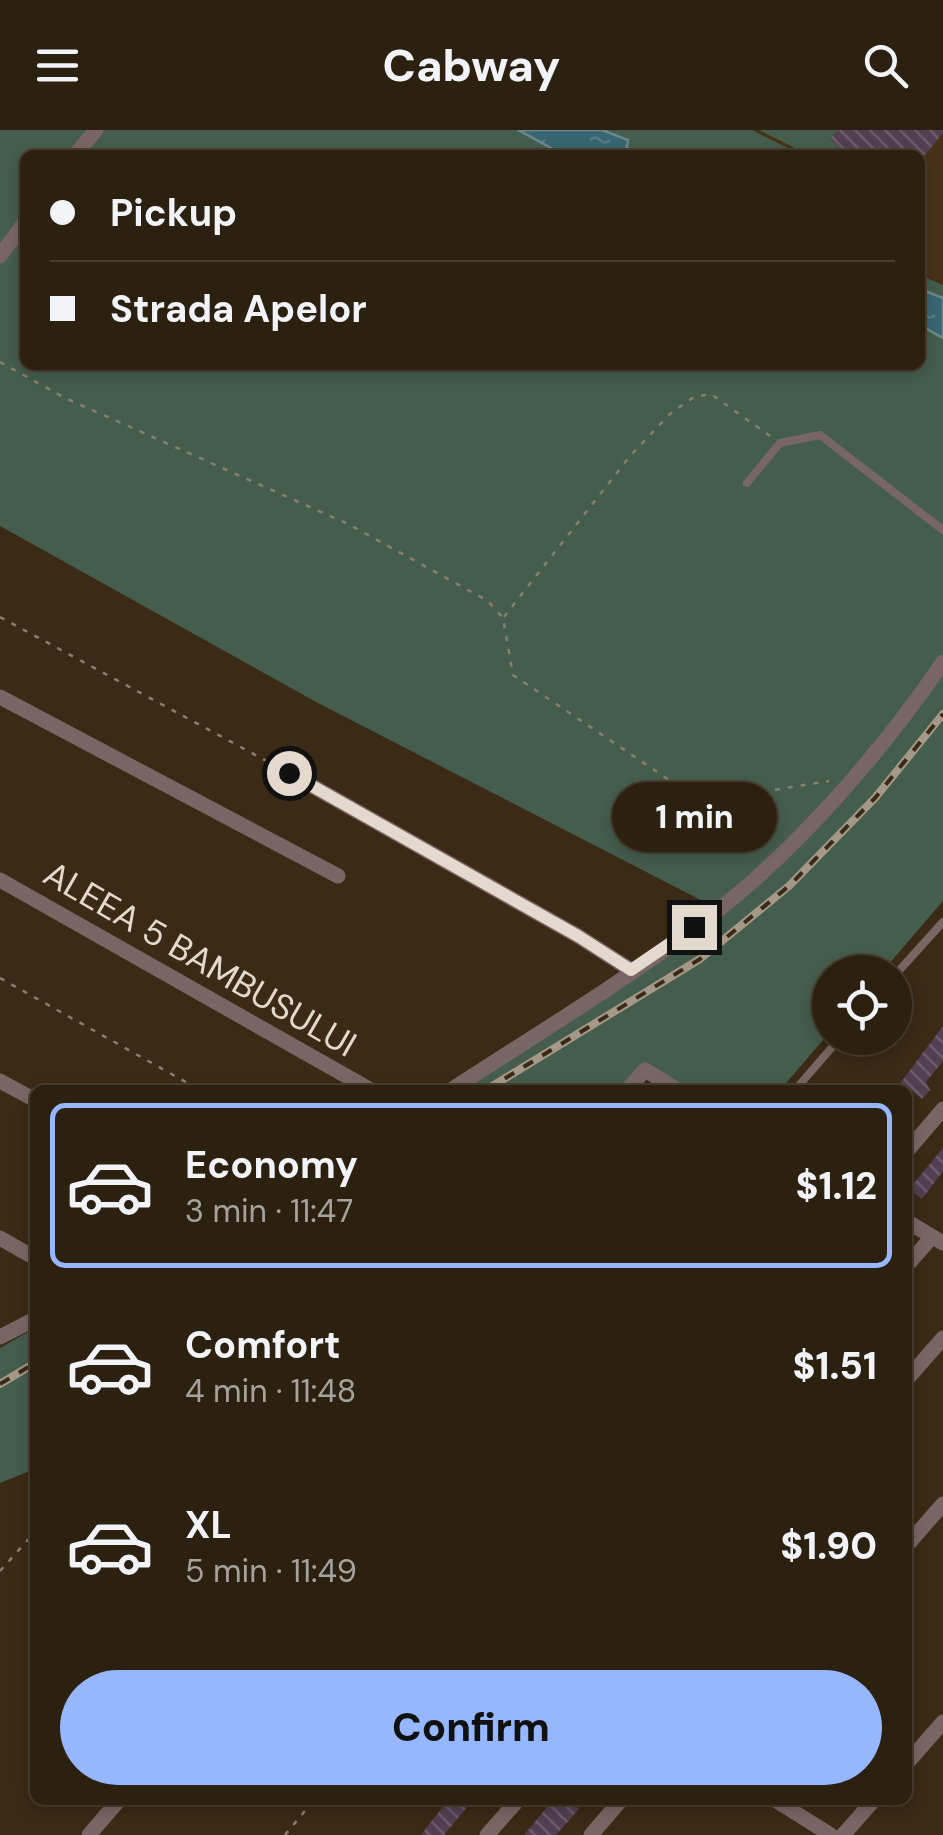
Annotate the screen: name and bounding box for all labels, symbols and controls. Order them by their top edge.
text: Cabway [383,36,560,95]
icon: menu [30,38,85,93]
icon: search [858,38,913,93]
text: Pickup [110,188,237,238]
text: Strada Apelor [110,284,367,334]
route start [267,751,312,796]
callout: 1 min [612,782,776,852]
text: 1 min [655,796,734,838]
street label: ALEEA 5 BAMBUSULUI [35,851,365,1067]
route end [672,905,717,950]
map controls [812,955,912,1055]
button: locate [812,955,912,1055]
text: Economy [185,1140,358,1190]
icon: car [65,1141,155,1231]
text: $1.12 [795,1161,877,1211]
text: 3 min · 11:47 [185,1190,353,1232]
text: Comfort [185,1320,341,1370]
icon: car [65,1321,155,1411]
text: $1.51 [792,1341,877,1391]
text: 4 min · 11:48 [185,1370,356,1412]
text: XL [185,1500,232,1550]
icon: car [65,1501,155,1591]
text: $1.90 [780,1521,877,1571]
text: 5 min · 11:49 [185,1550,357,1592]
button: Confirm [60,1670,882,1785]

